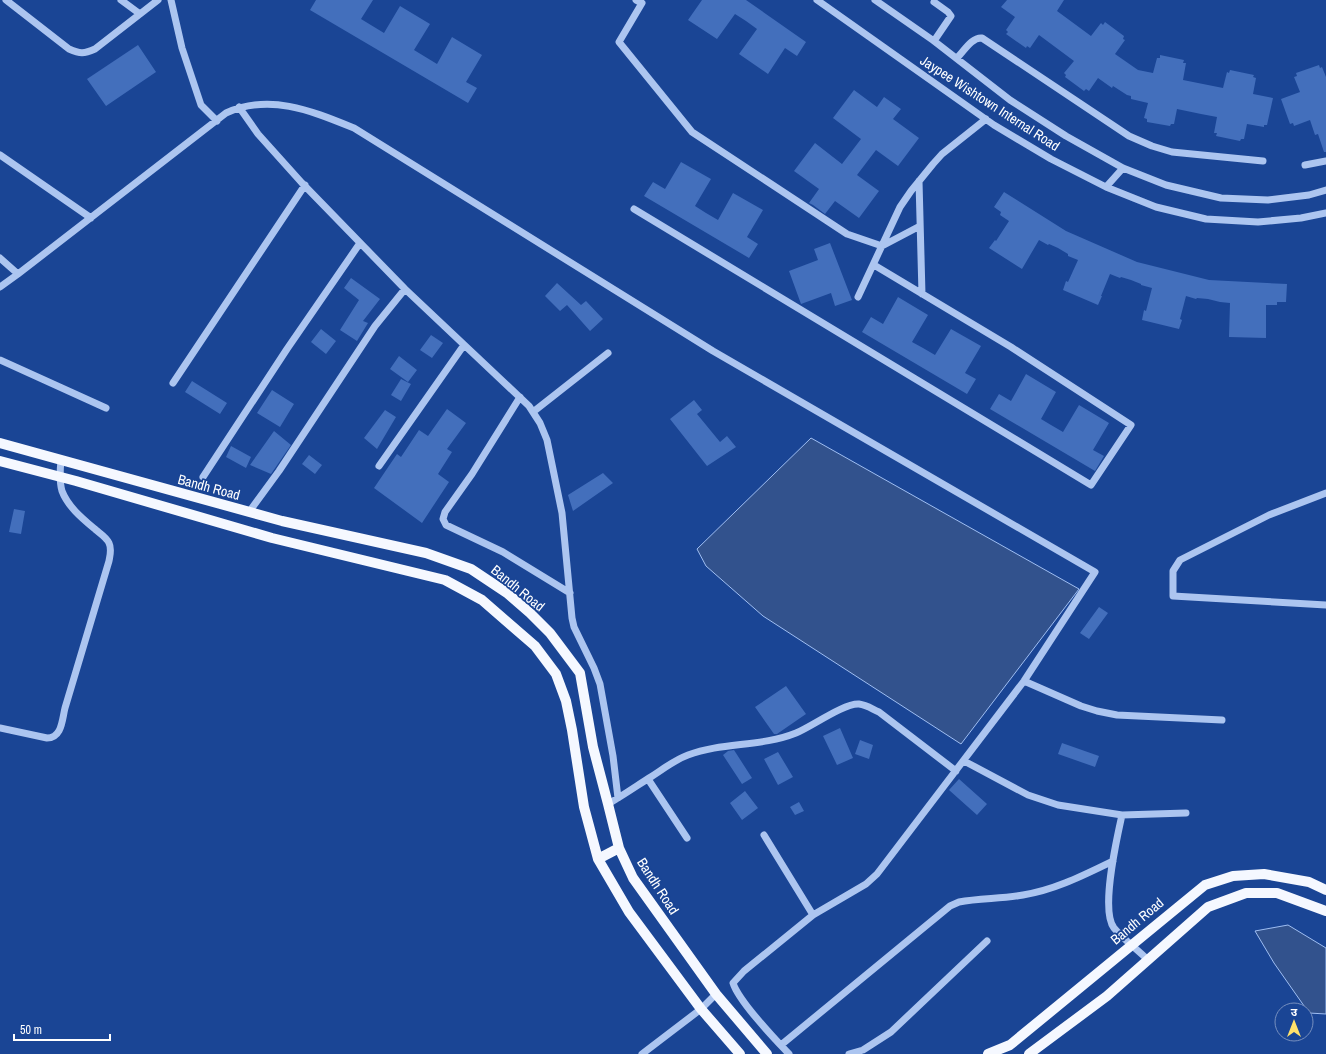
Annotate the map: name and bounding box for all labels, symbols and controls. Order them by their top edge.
street label: Jaypee Wishtown Internal Road [917,51,1063,155]
street label: Bandh Road [176,470,242,504]
street label: Bandh Road [488,561,548,615]
street label: Bandh Road [633,854,683,918]
street label: Bandh Road [1107,894,1167,948]
north arrow [1274,1002,1314,1042]
text: उ [1291,1005,1298,1019]
scale bar [14,1016,110,1042]
text: 50 m [20,1022,42,1038]

